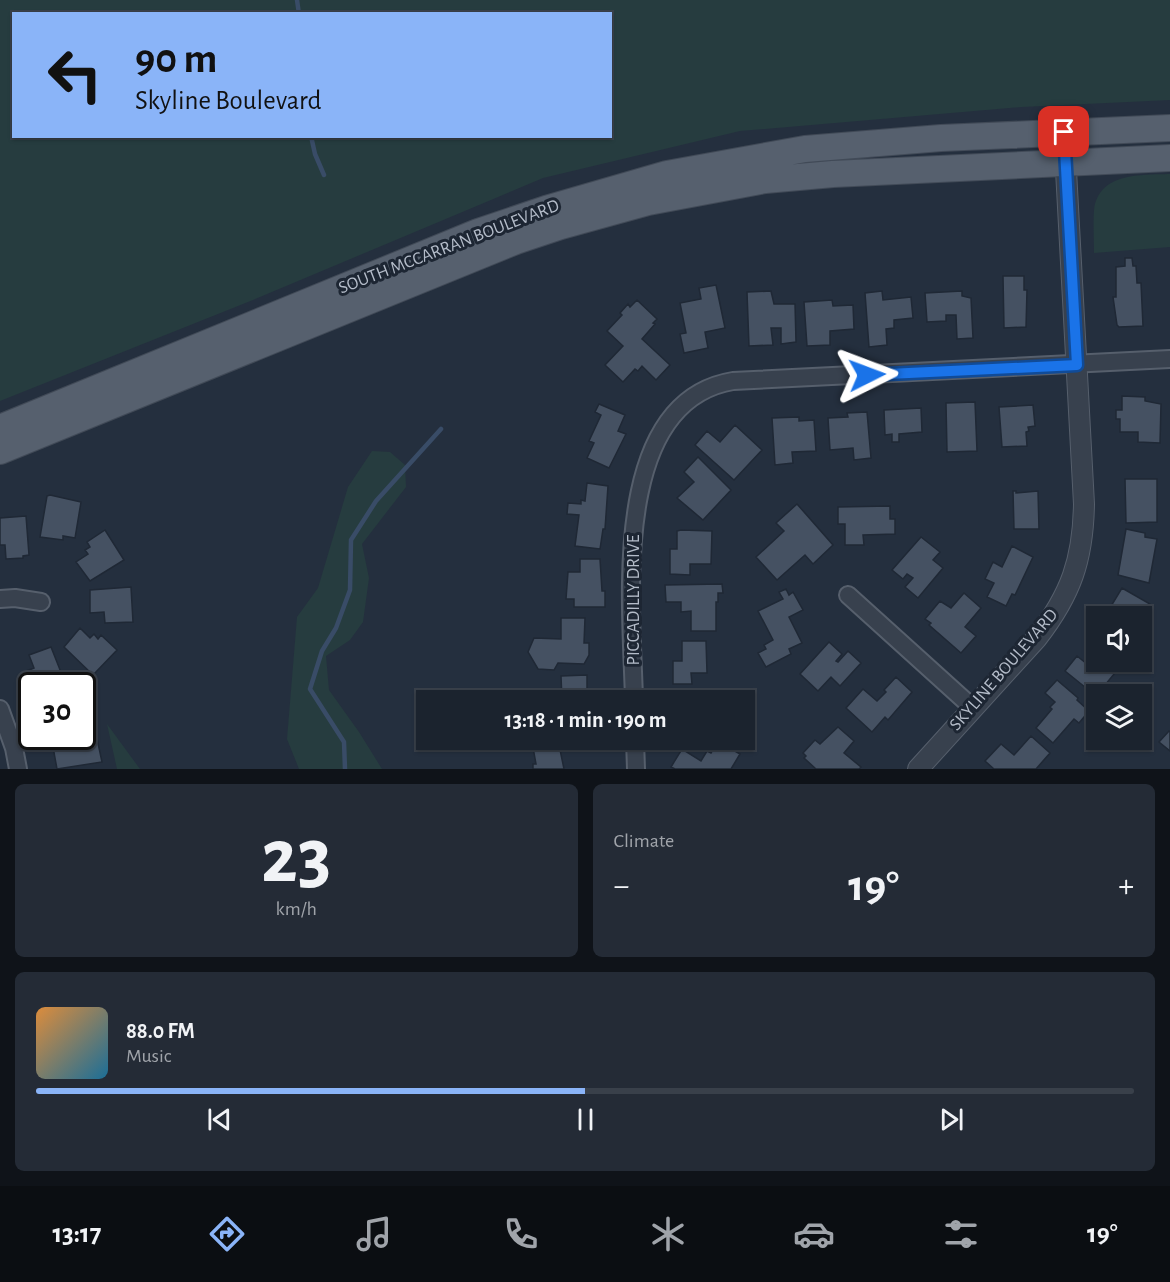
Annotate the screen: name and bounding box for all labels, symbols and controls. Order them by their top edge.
icon: left [36,36,114,114]
text: 90 m [135,38,217,80]
text: Skyline Boulevard [135,87,322,114]
pin [1038,106,1089,157]
icon: arrive [1047,115,1080,148]
street label: SOUTH MCCARRAN BOULEVARD [336,197,562,297]
position arrow [835,343,899,407]
street label: PICCADILLY DRIVE [625,534,643,665]
street label: SKYLINE BOULEVARD [947,606,1061,734]
map controls [1086,606,1152,750]
button: sound [1086,606,1152,672]
speed limit sign: 30 [18,672,96,750]
button: layers [1086,684,1152,750]
text: 13:18 · 1 min · 190 m [504,709,667,731]
text: 23 [261,819,331,897]
text: Climate [614,831,674,851]
text: 19° [848,864,899,909]
text: − [614,870,629,903]
text: + [1118,870,1134,903]
text: km/h [276,899,317,919]
text: 88.0 FM [126,1020,195,1042]
text: Music [126,1046,172,1066]
icon: previous [203,1103,236,1136]
icon: pause [569,1103,602,1136]
icon: next [935,1103,968,1136]
icon: directions [206,1213,248,1255]
icon: music [353,1213,395,1255]
icon: phone [500,1213,542,1255]
icon: climate [647,1213,689,1255]
icon: car [793,1213,835,1255]
icon: filters [940,1213,982,1255]
text: 13:17 [52,1220,101,1247]
text: 19° [1087,1220,1118,1247]

